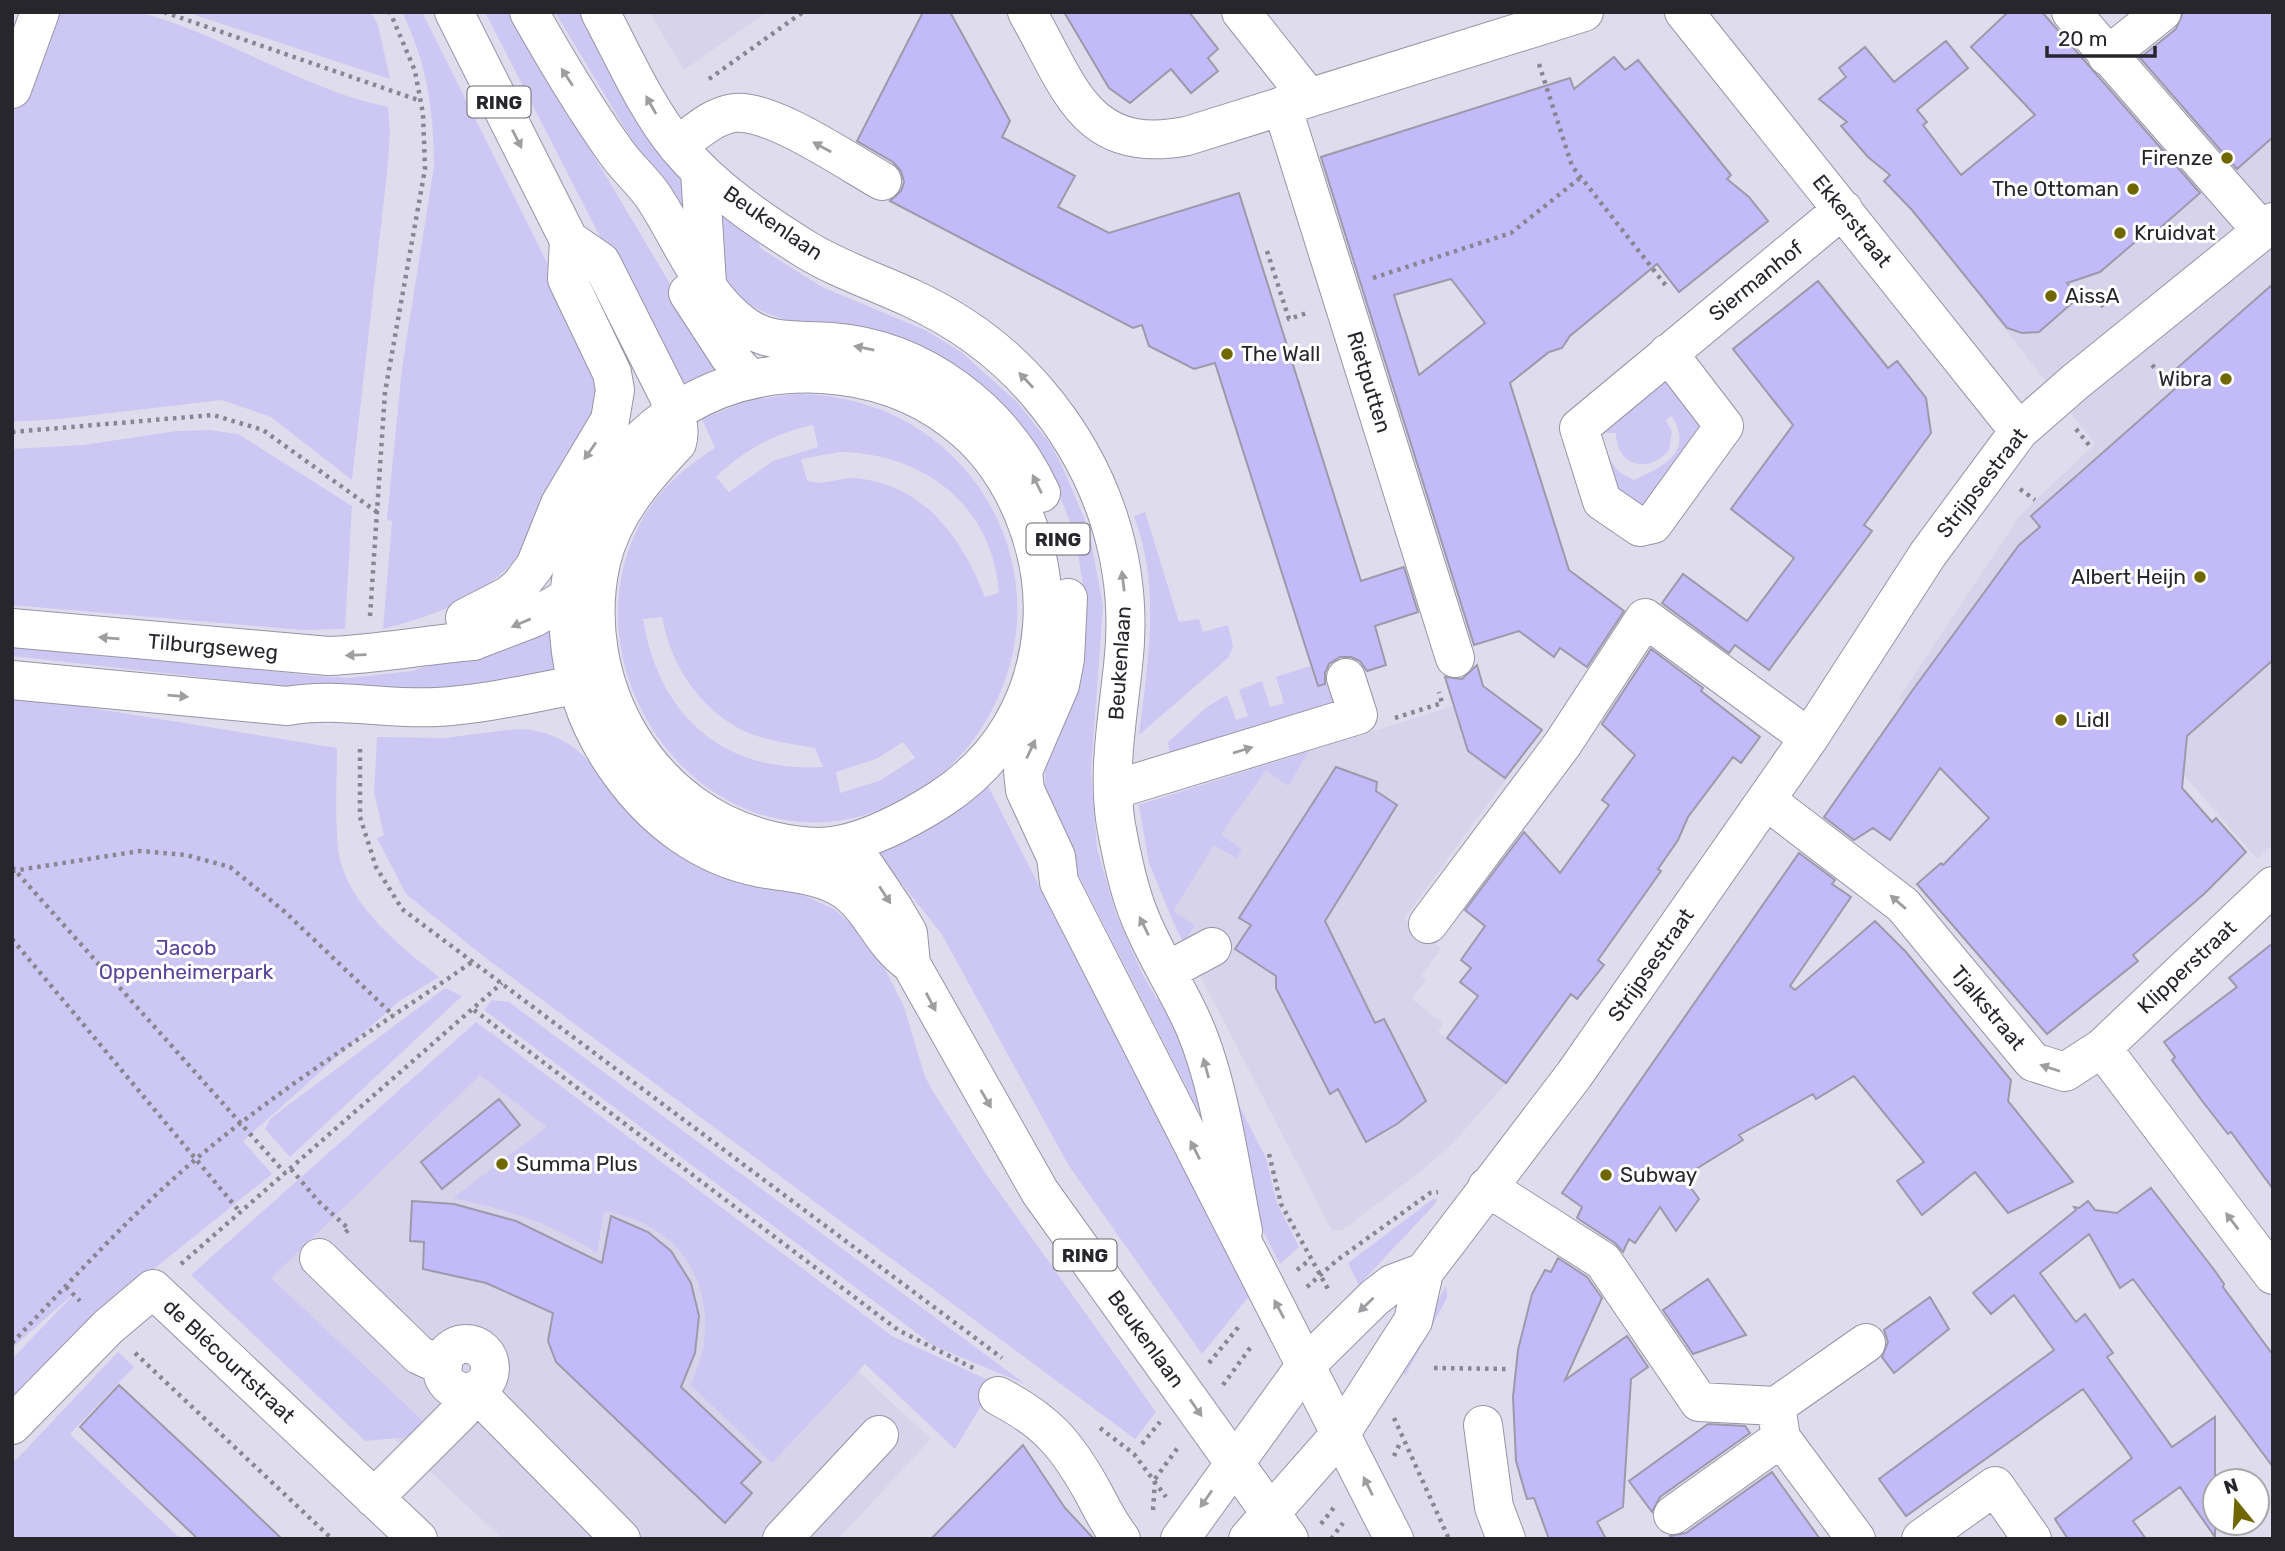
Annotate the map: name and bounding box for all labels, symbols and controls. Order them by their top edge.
scale bar [2047,14,2156,58]
text: 20 m [2058,26,2107,51]
one-way arrow [560,67,573,87]
road number: RING [468,86,530,118]
one-way arrow [645,95,657,115]
one-way arrow [512,129,523,149]
one-way arrow [812,141,832,153]
place label: Firenze [2141,145,2213,170]
marker: Firenze [2219,150,2235,166]
street label: Ekkerstraat [1808,169,1897,272]
place label: The Ottoman [1992,176,2119,201]
street label: Beukenlaan [719,180,828,265]
marker: The Ottoman [2125,181,2141,197]
place label: Kruidvat [2134,220,2216,245]
marker: Kruidvat [2112,225,2128,241]
street label: Siermanhof [1704,235,1808,326]
place label: AissA [2065,283,2120,308]
marker: AissA [2043,288,2059,304]
street label: Rietputten [1342,328,1397,436]
place label: The Wall [1241,341,1320,366]
one-way arrow [853,343,875,354]
marker: The Wall [1219,346,1235,362]
place label: Wibra [2158,366,2212,391]
marker: Wibra [2218,371,2234,387]
one-way arrow [1018,372,1034,389]
street label: Strijpsestraat [1931,423,2032,543]
one-way arrow [583,442,597,460]
one-way arrow [1031,474,1043,494]
road number: RING [1026,524,1090,554]
place label: Albert Heijn [2071,564,2186,589]
marker: Albert Heijn [2192,569,2208,585]
one-way arrow [1118,570,1129,592]
street label: Beukenlaan [1103,605,1136,721]
one-way arrow [511,617,532,628]
street label: Tilburgseweg [147,628,279,665]
one-way arrow [98,632,120,643]
one-way arrow [345,649,367,661]
one-way arrow [167,691,189,702]
place label: Lidl [2075,707,2110,732]
marker: Lidl [2053,712,2069,728]
one-way arrow [1026,738,1037,759]
one-way arrow [1232,745,1253,755]
one-way arrow [878,885,891,904]
one-way arrow [1889,895,1906,910]
street label: Strijpsestraat [1602,903,1699,1026]
street label: Klipperstraat [2132,915,2241,1019]
one-way arrow [1139,916,1150,936]
park label: Jacob Oppenheimerpark [99,935,274,984]
street label: Tjalkstraat [1946,960,2031,1055]
one-way arrow [925,992,937,1012]
one-way arrow [1201,1058,1211,1079]
one-way arrow [2039,1062,2060,1072]
one-way arrow [980,1090,992,1109]
one-way arrow [1189,1140,1200,1160]
place label: Summa Plus [516,1151,638,1176]
marker: Summa Plus [494,1156,510,1172]
place label: Subway [1620,1162,1698,1187]
marker: Subway [1598,1167,1614,1183]
one-way arrow [2225,1212,2239,1230]
road number: RING [1054,1240,1116,1270]
street label: Beukenlaan [1103,1285,1190,1392]
street label: de Blécourtstraat [158,1293,300,1428]
one-way arrow [1358,1297,1375,1313]
one-way arrow [1273,1299,1284,1319]
one-way arrow [1189,1399,1203,1417]
north arrow [2201,1467,2271,1537]
text: N [2221,1473,2241,1499]
one-way arrow [1362,1476,1373,1496]
one-way arrow [1200,1490,1214,1508]

